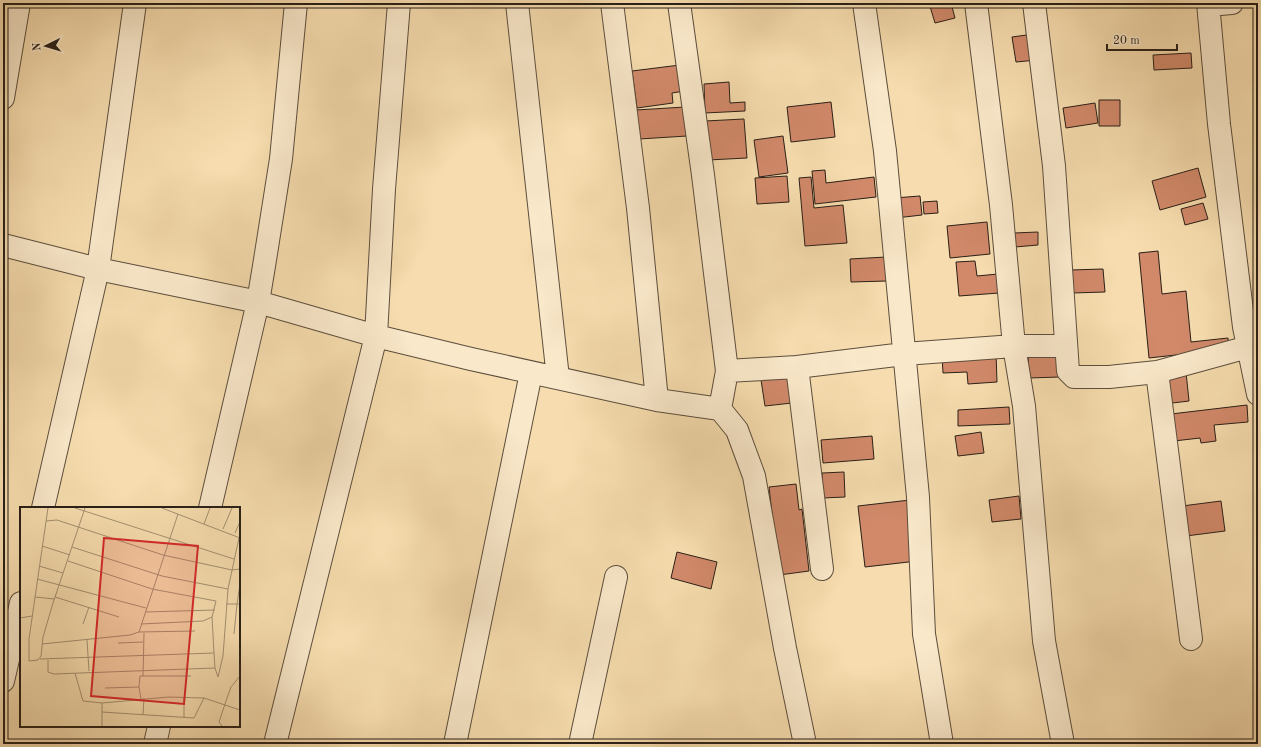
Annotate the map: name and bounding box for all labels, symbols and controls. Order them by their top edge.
north arrow [26,26,66,66]
scale bar [1107,26,1177,52]
text: 20 m [1113,35,1140,47]
text: N [32,41,43,51]
inset map [20,507,240,727]

